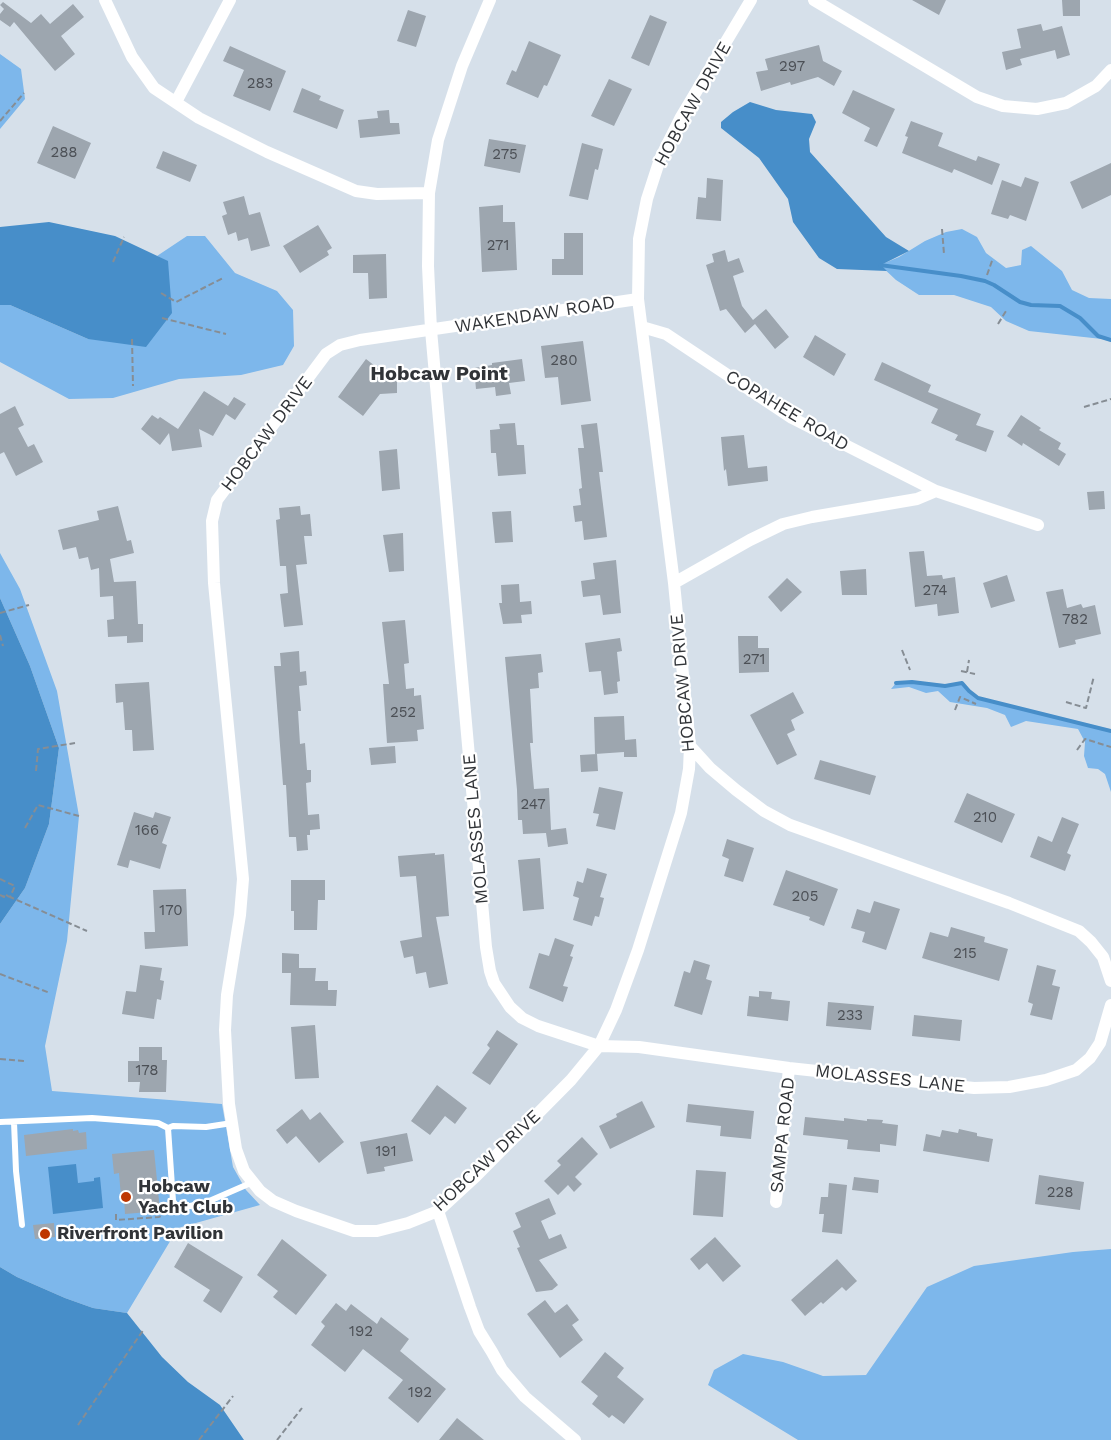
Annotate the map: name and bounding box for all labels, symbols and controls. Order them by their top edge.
street label: HOBCAW DRIVE [650,38,736,170]
house number: 297 [779,58,805,76]
house number: 283 [247,75,273,93]
house number: 288 [50,144,78,162]
house number: 275 [492,146,518,164]
house number: 271 [487,237,509,255]
street label: WAKENDAW ROAD [453,292,617,338]
house number: 280 [550,352,578,370]
district label: Hobcaw Point [370,362,508,386]
street label: COPAHEE ROAD [721,366,853,456]
street label: HOBCAW DRIVE [217,372,317,496]
house number: 274 [922,582,948,600]
house number: 782 [1062,611,1088,629]
street label: HOBCAW DRIVE [666,613,700,753]
house number: 271 [743,651,765,669]
house number: 252 [390,704,416,722]
street label: MOLASSES LANE [459,753,493,905]
house number: 247 [520,796,546,814]
house number: 210 [973,809,997,827]
house number: 166 [135,822,159,840]
house number: 205 [792,888,818,906]
house number: 170 [159,902,183,920]
house number: 215 [953,945,977,963]
house number: 233 [837,1007,863,1025]
street label: MOLASSES LANE [814,1060,966,1098]
house number: 178 [135,1062,159,1080]
street label: SAMPA ROAD [766,1076,800,1194]
street label: HOBCAW DRIVE [429,1106,545,1216]
house number: 191 [376,1143,396,1161]
place label: Hobcaw Yacht Club [138,1176,233,1218]
house number: 228 [1047,1184,1073,1202]
marker: Hobcaw Yacht Club [119,1190,133,1204]
place label: Riverfront Pavilion [57,1223,223,1245]
marker: Riverfront Pavilion [38,1227,52,1241]
house number: 192 [349,1323,373,1341]
house number: 192 [408,1384,432,1402]

